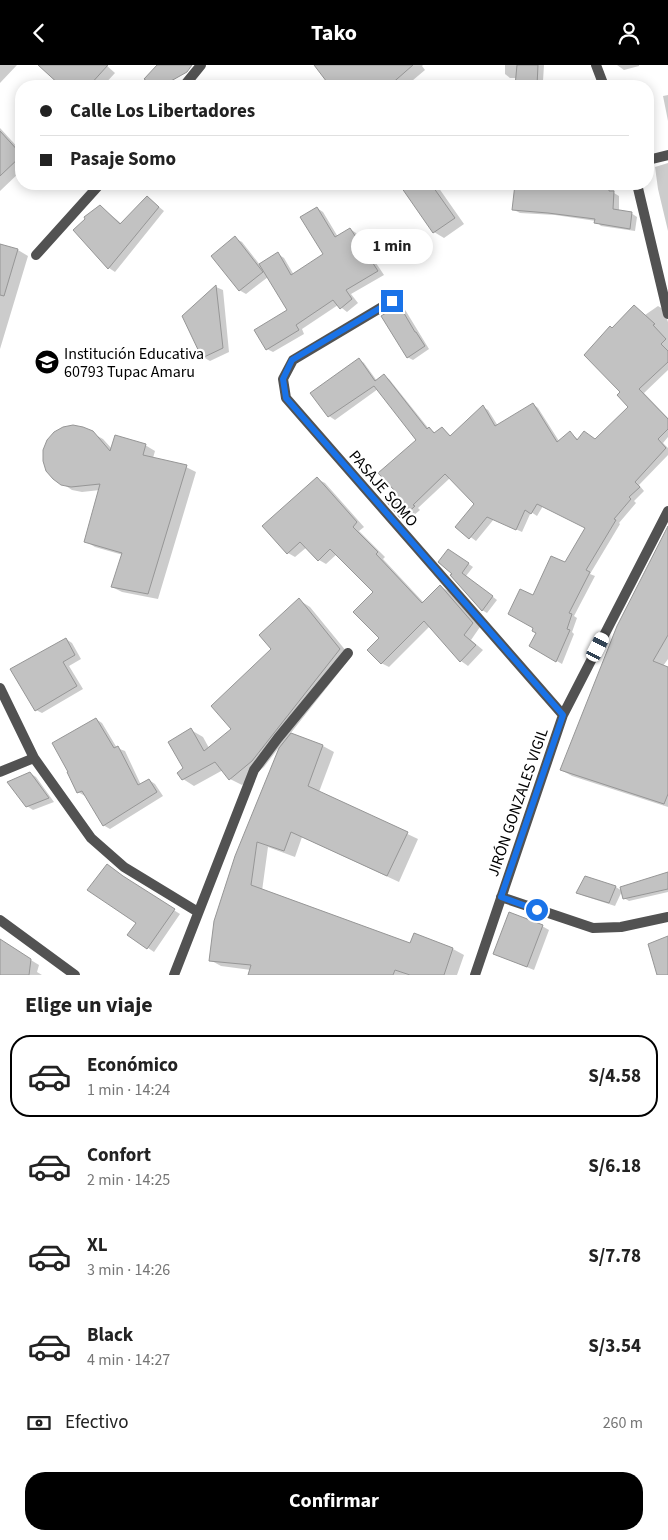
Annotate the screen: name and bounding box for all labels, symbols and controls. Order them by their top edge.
text: Tako [311,17,357,49]
icon: back [25,19,53,47]
icon: person [615,19,643,47]
text: Calle Los Libertadores [70,98,255,125]
text: Pasaje Somo [70,146,176,173]
callout: 1 min [351,229,433,263]
text: 1 min [373,235,411,257]
route end [381,290,403,312]
place label: Institución Educativa 60793 Tupac Amaru [64,343,204,383]
school or university icon: Institución Educativa 60793 Tupac Amaru [34,349,60,375]
street label: PASAJE SOMO [344,446,423,532]
car [584,630,611,664]
street label: JIRÓN GONZALES VIGIL [482,725,554,879]
route start [526,899,548,921]
text: Elige un viaje [25,989,153,1021]
text: Económico [87,1052,178,1079]
icon: car [27,1054,72,1099]
text: S/4.58 [588,1063,641,1090]
text: 1 min · 14:24 [87,1079,170,1101]
text: Confort [87,1142,151,1169]
icon: car [27,1144,72,1189]
text: S/6.18 [588,1153,641,1180]
text: 2 min · 14:25 [87,1169,170,1191]
text: XL [87,1232,108,1259]
icon: car [27,1234,72,1279]
text: S/7.78 [588,1243,641,1270]
text: 3 min · 14:26 [87,1259,170,1281]
text: Black [87,1322,133,1349]
icon: car [27,1324,72,1369]
text: S/3.54 [588,1333,641,1360]
text: 4 min · 14:27 [87,1349,170,1371]
icon: cash [25,1409,53,1437]
text: Efectivo [65,1409,128,1436]
text: 260 m [603,1412,643,1434]
button: Confirmar [25,1472,643,1530]

